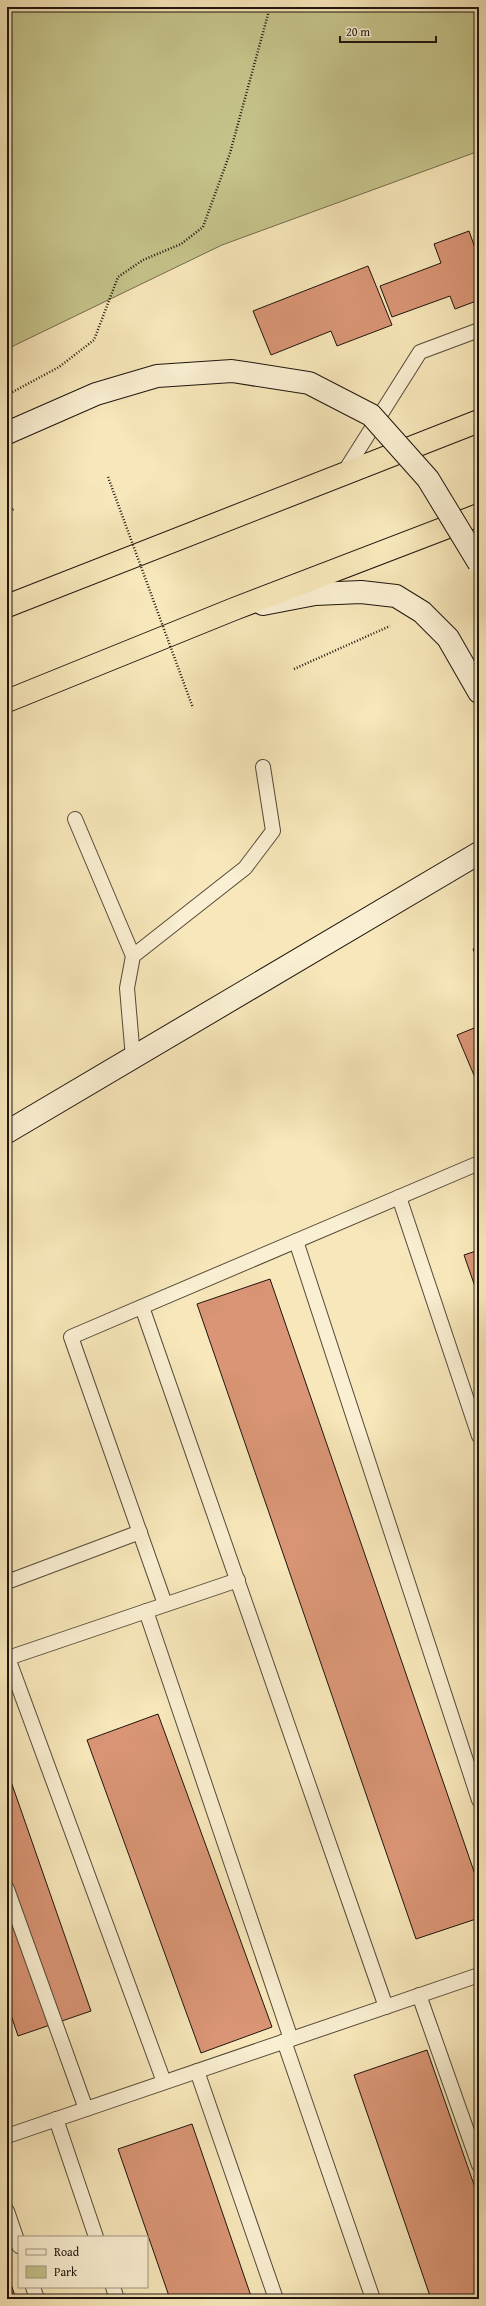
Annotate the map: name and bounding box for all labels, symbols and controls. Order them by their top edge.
scale bar [340,18,436,44]
text: 20 m [346,23,370,40]
legend [18,2236,148,2288]
text: Road [54,2243,80,2260]
text: Park [54,2263,78,2280]

